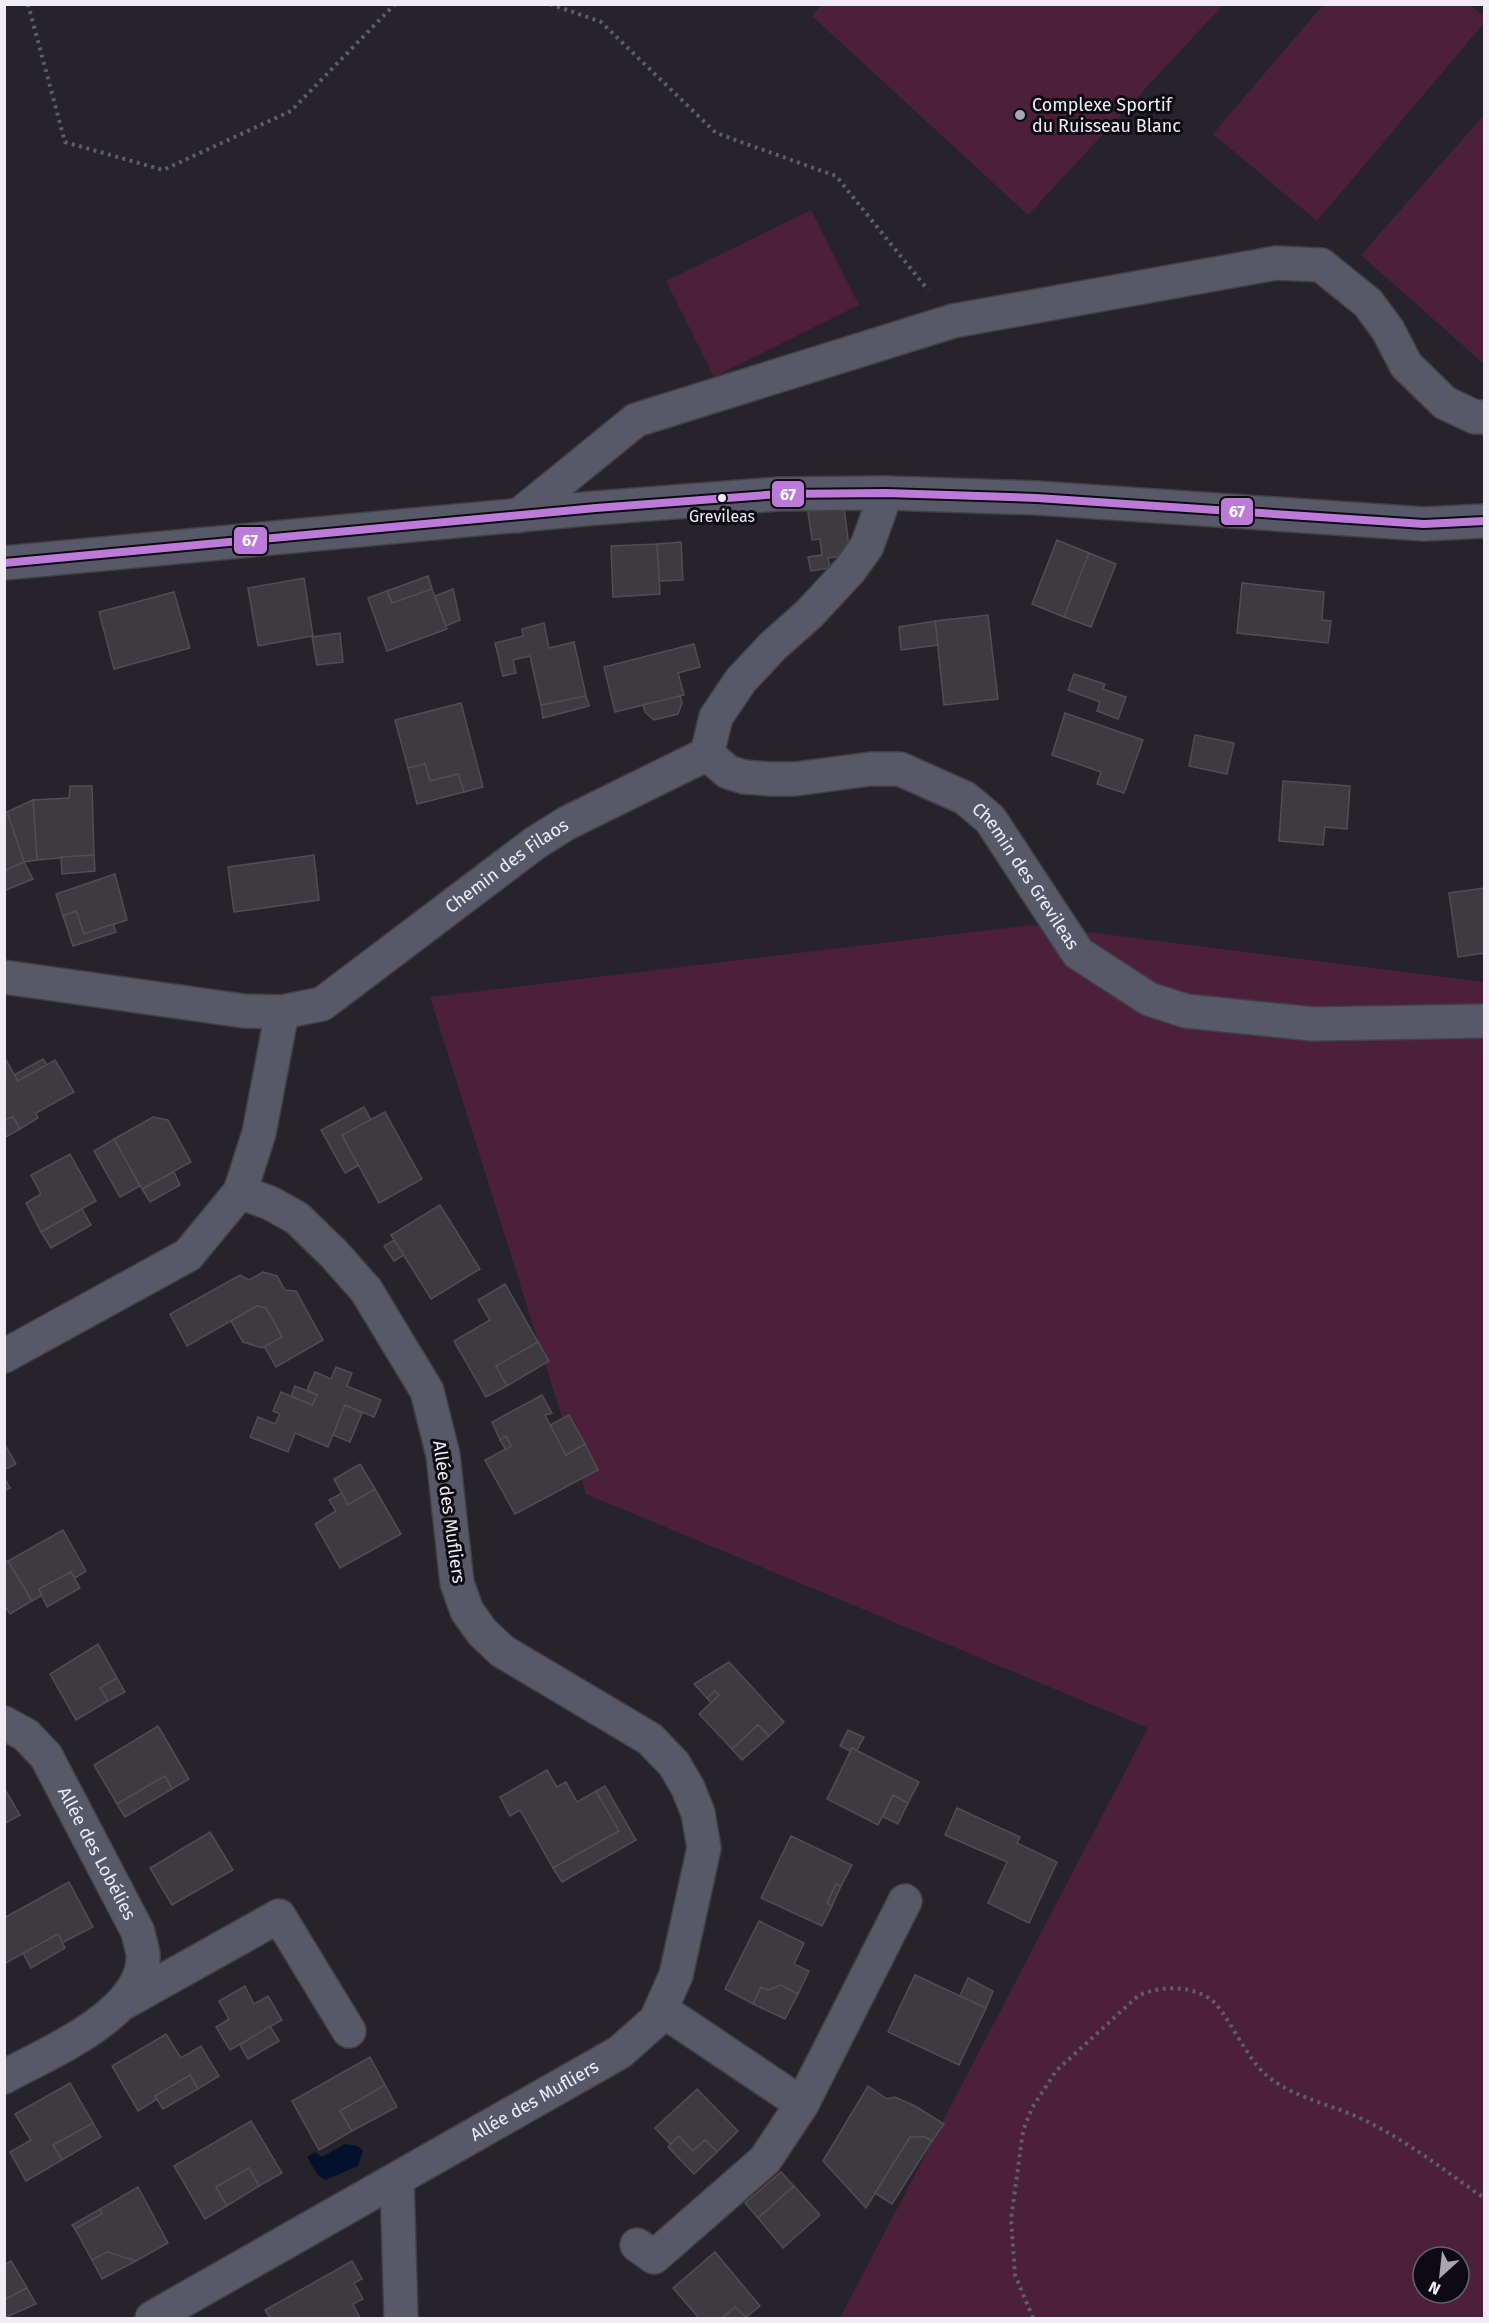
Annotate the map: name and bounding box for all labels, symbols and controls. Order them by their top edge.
place label: Complexe Sportif du Ruisseau Blanc [1032,94,1181,137]
marker: Complexe Sportif du Ruisseau Blanc [1013,108,1027,122]
line badge: 67 [771,480,805,508]
text: 67 [780,485,797,504]
marker: Grevileas [716,492,728,504]
line badge: 67 [1220,497,1254,526]
text: 67 [1229,502,1246,521]
place label: Grevileas [689,507,755,526]
line badge: 67 [233,526,268,555]
text: 67 [242,531,259,550]
street label: Chemin des Grevileas [968,798,1084,954]
street label: Chemin des Filaos [441,814,573,918]
street label: Allée des Mufliers [428,1439,470,1585]
street label: Allée des Lobélies [53,1783,141,1924]
street label: Allée des Mufliers [466,2055,603,2146]
north arrow [1411,2245,1471,2305]
text: N [1425,2277,1443,2299]

